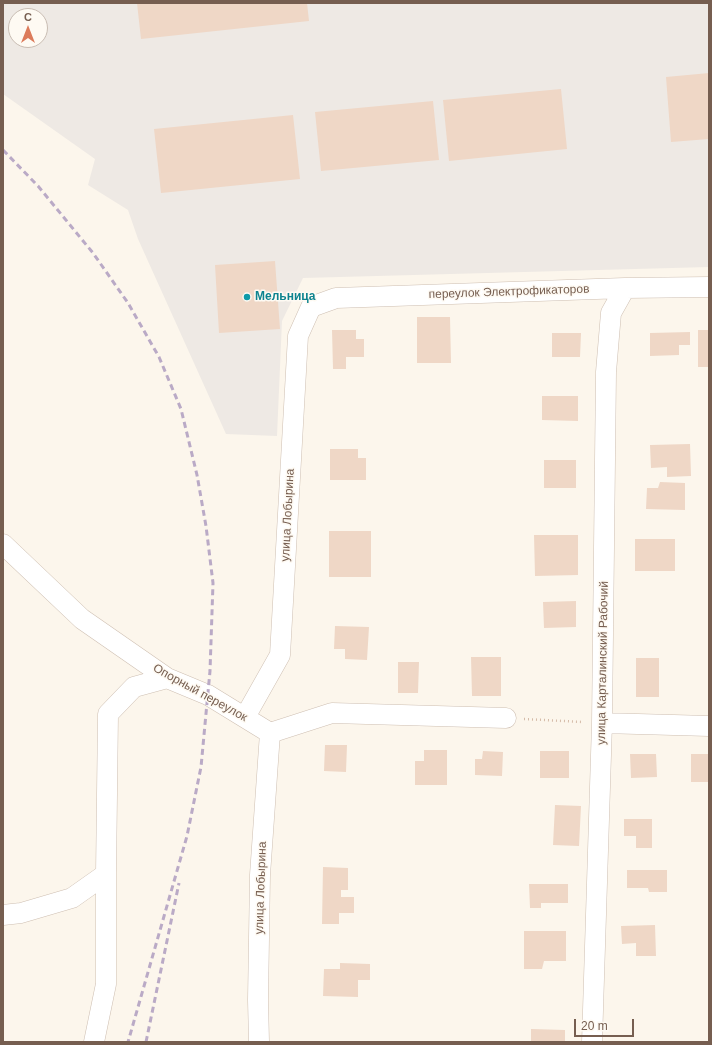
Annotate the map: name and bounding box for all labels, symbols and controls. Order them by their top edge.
north arrow [8,8,48,48]
text: С [24,11,32,23]
street label: переулок Электрофикаторов [428,282,590,302]
place label: Мельница [255,290,315,304]
marker: Мельница [242,292,252,302]
street label: улица Лобырина [278,468,298,562]
street label: улица Карталинский Рабочий [594,581,612,745]
street label: Опорный переулок [150,661,250,725]
street label: улица Лобырина [252,841,270,935]
scale bar [576,1011,636,1037]
text: 20 m [581,1019,608,1033]

